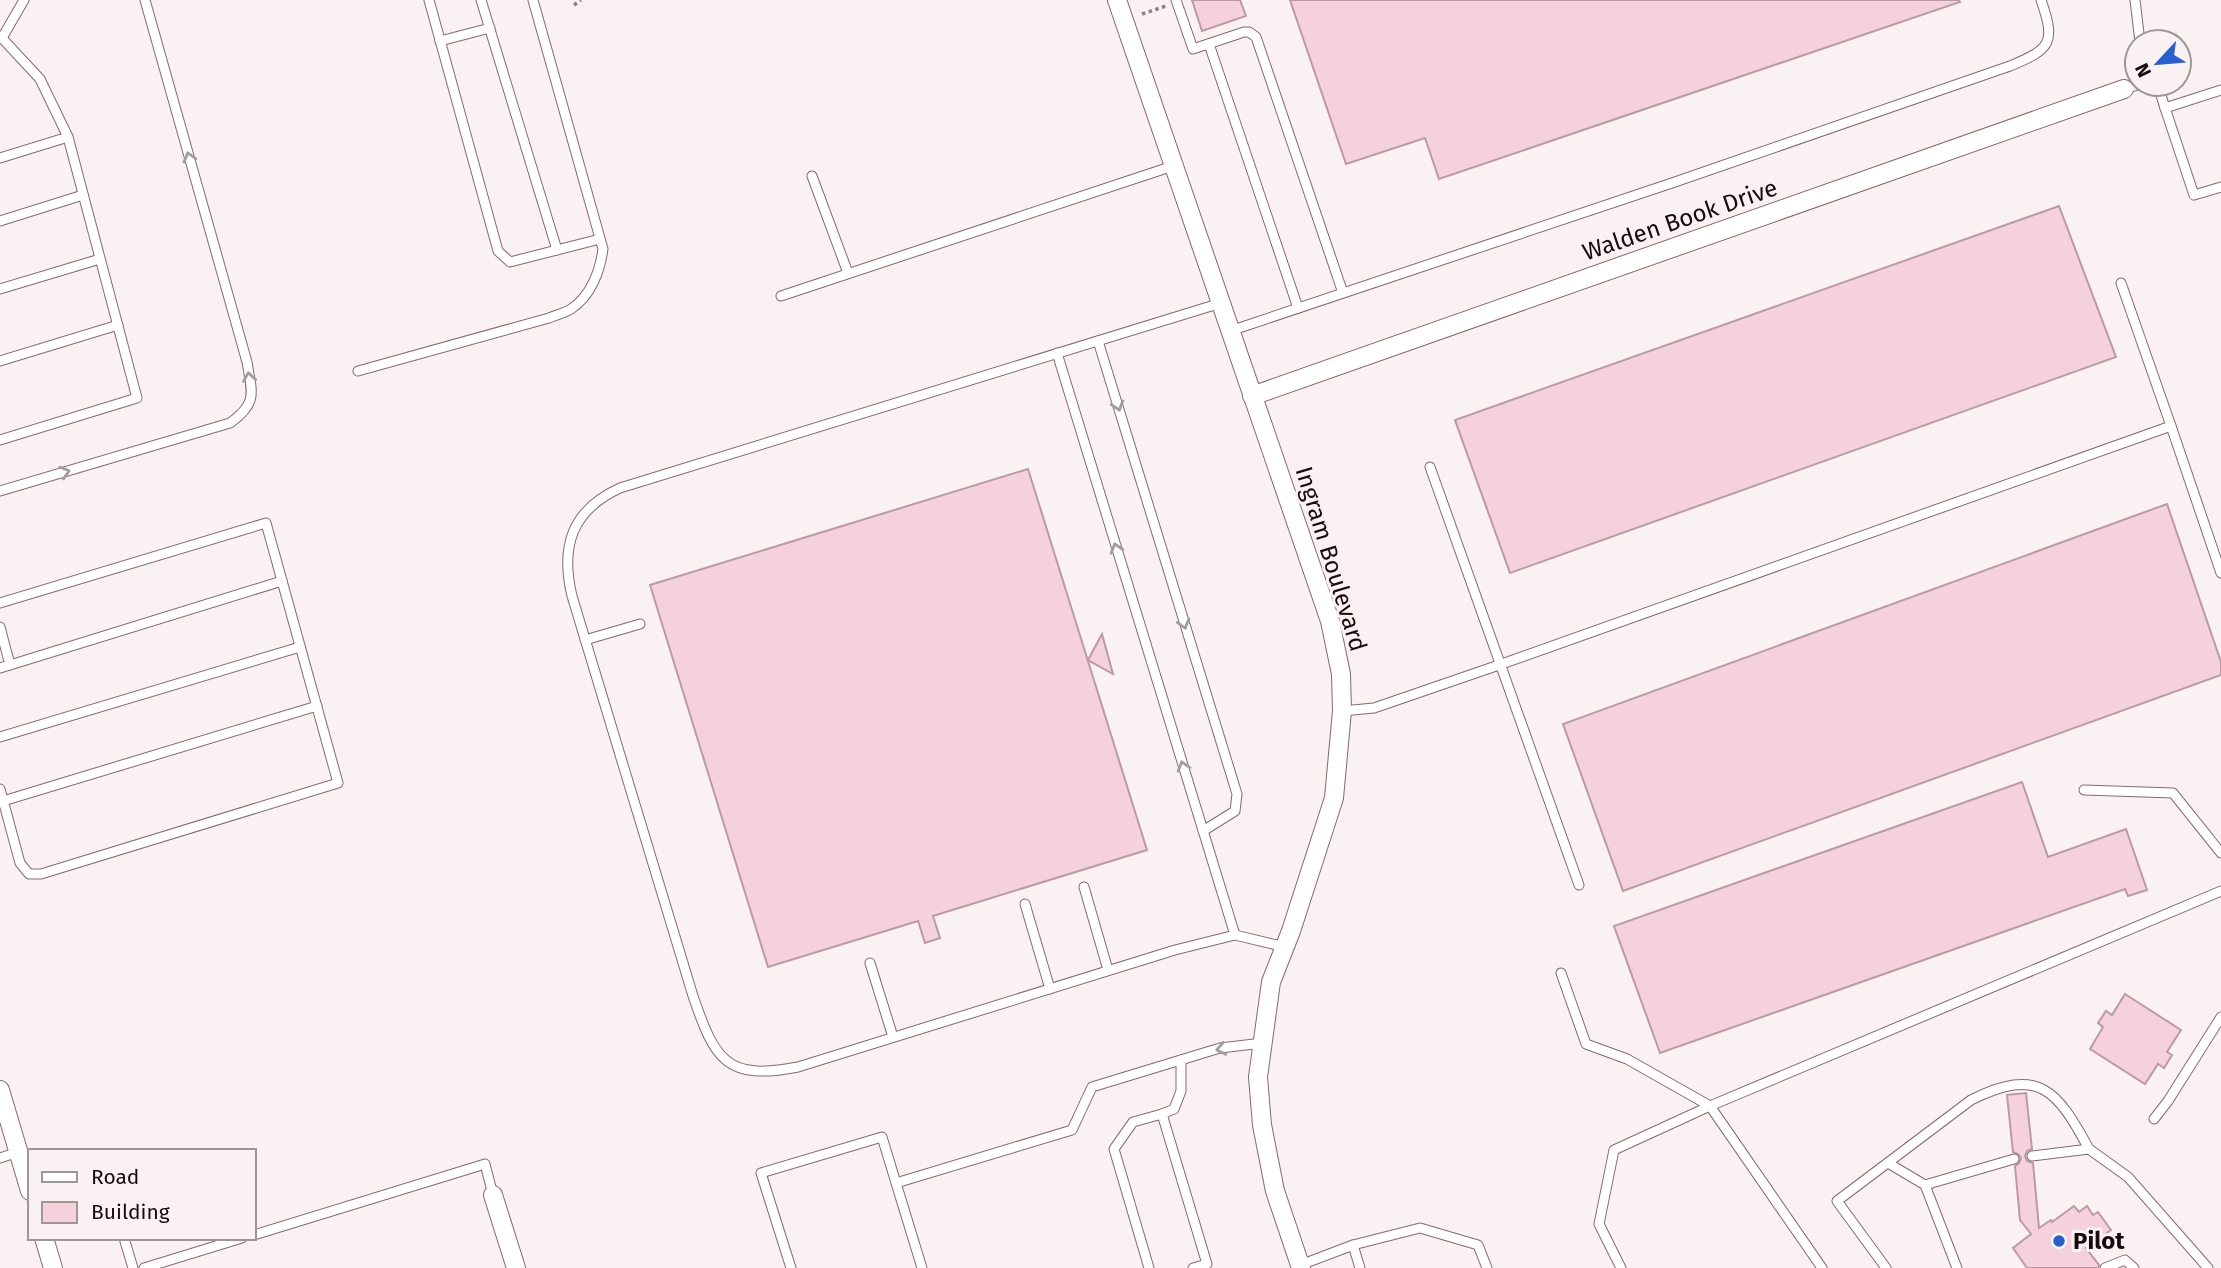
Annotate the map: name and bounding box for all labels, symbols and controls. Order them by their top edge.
north arrow [2123,28,2193,98]
text: N [2130,60,2156,81]
one-way arrow [183,152,197,164]
street label: Walden Book Drive [1579,174,1781,266]
one-way arrow [242,371,257,383]
one-way arrow [1109,400,1124,412]
street label: Ingram Boulevard [1290,463,1372,655]
one-way arrow [59,465,71,480]
one-way arrow [1110,543,1125,555]
one-way arrow [1176,617,1191,629]
one-way arrow [1177,760,1192,772]
one-way arrow [1215,1041,1227,1056]
legend [28,1149,256,1240]
text: Road [91,1164,139,1190]
text: Building [91,1199,170,1225]
place label: Pilot [2073,1227,2125,1255]
marker: Pilot [2051,1233,2067,1249]

